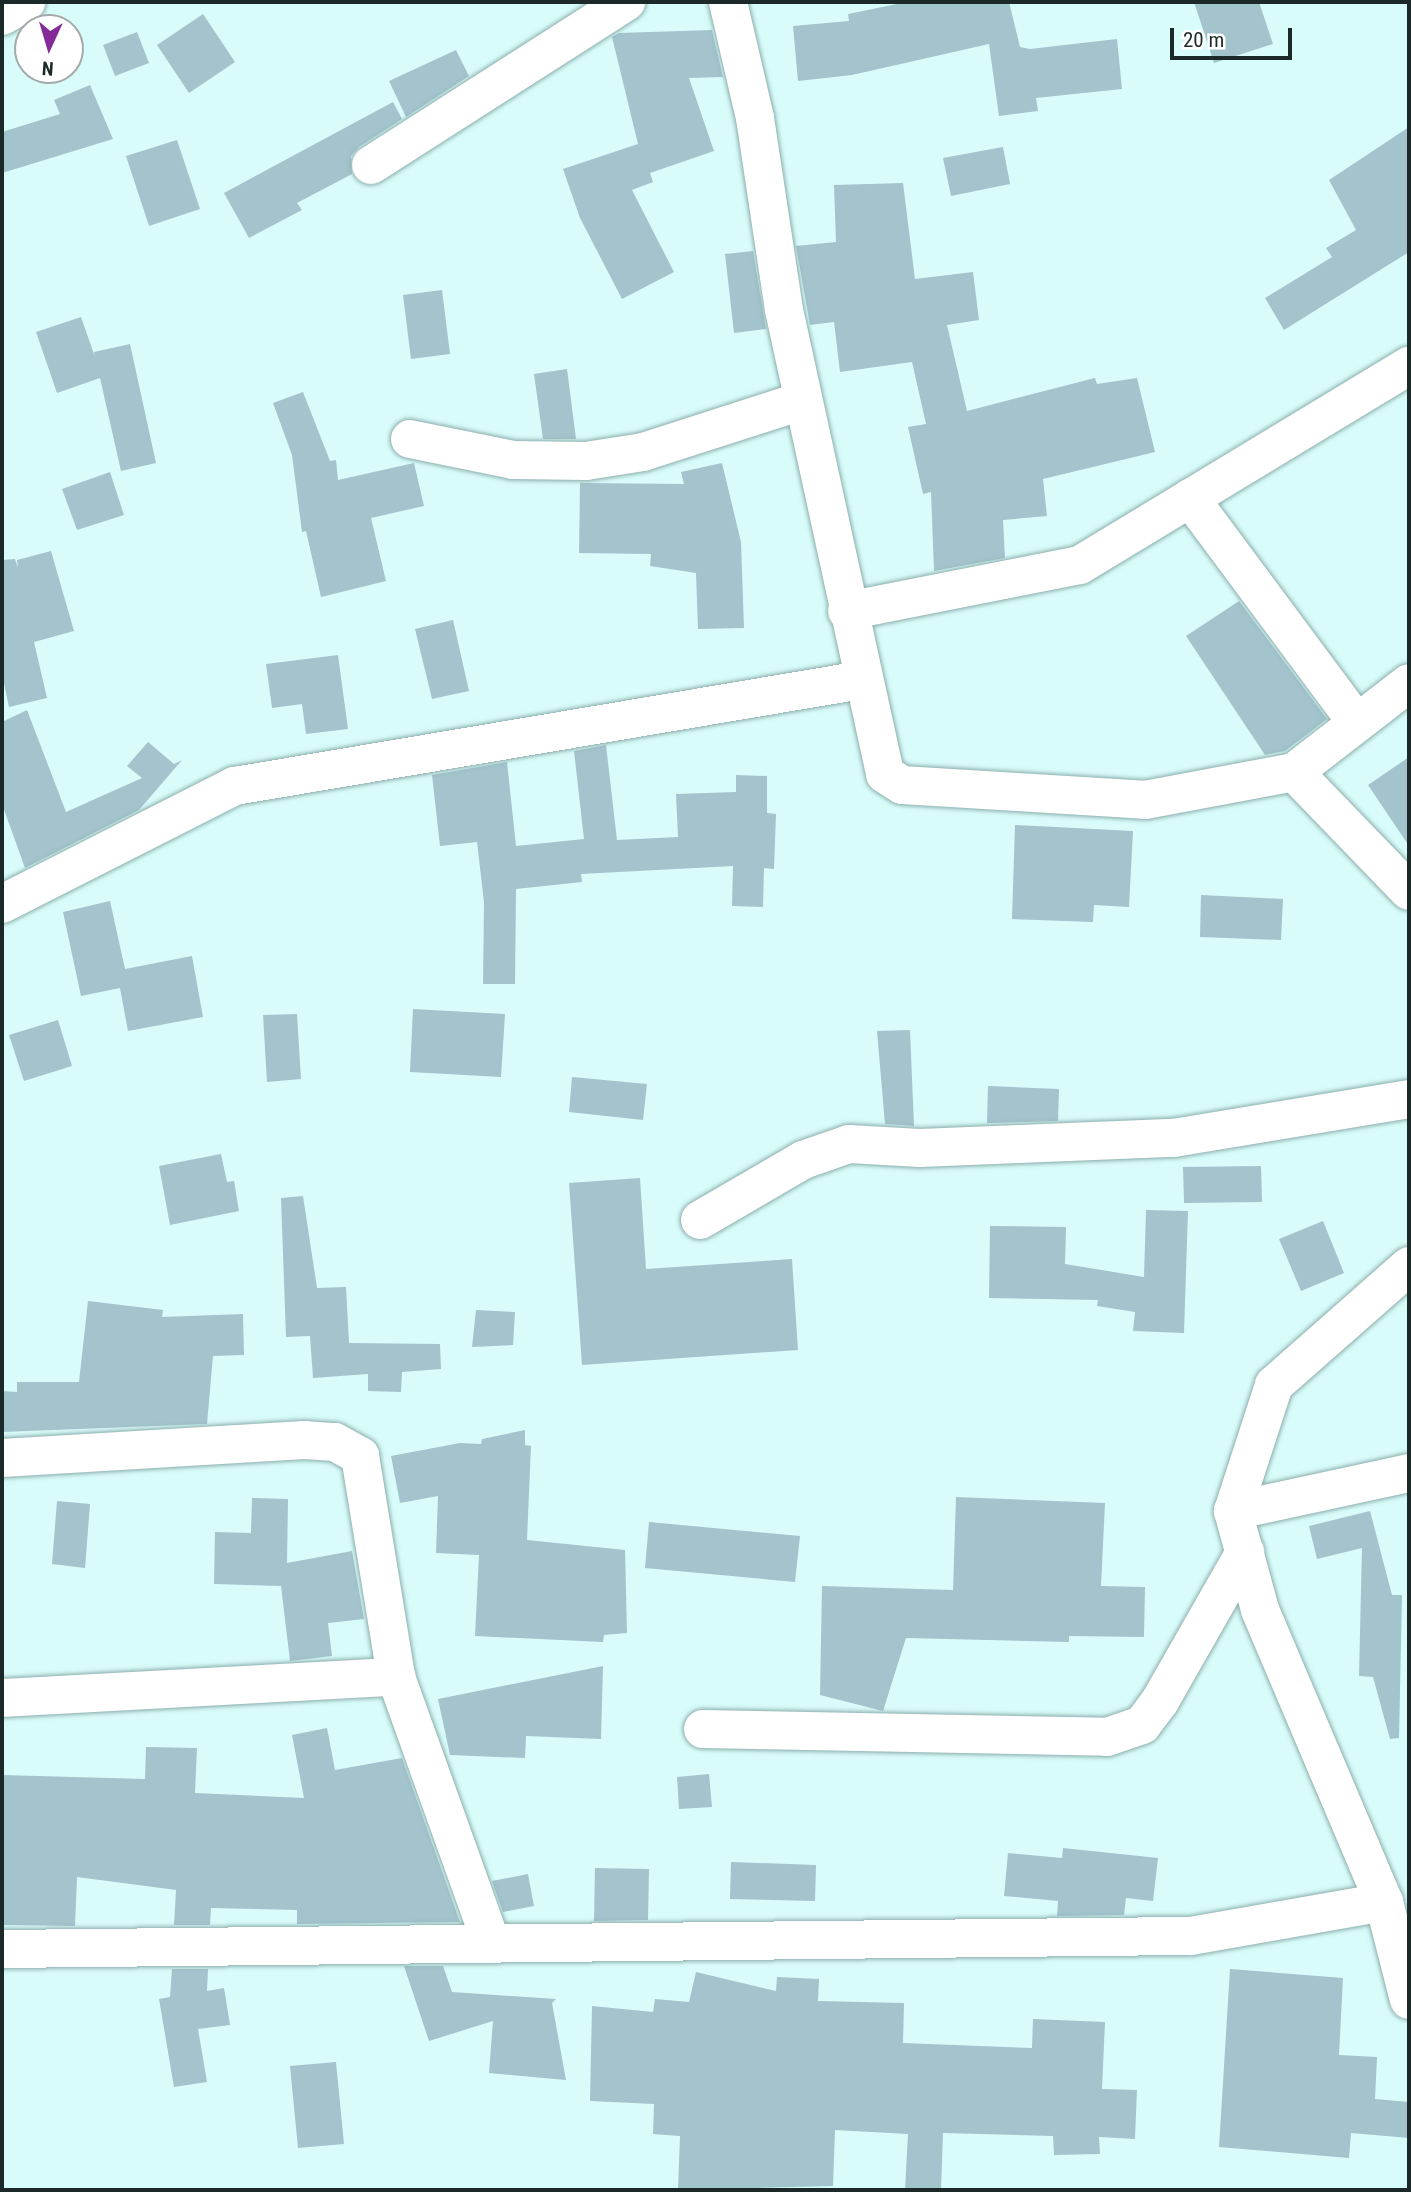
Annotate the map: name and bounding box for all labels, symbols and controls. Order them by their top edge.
north arrow [14,14,84,84]
scale bar [1173,14,1296,58]
text: 20 m [1183,28,1224,52]
text: N [41,57,54,80]

